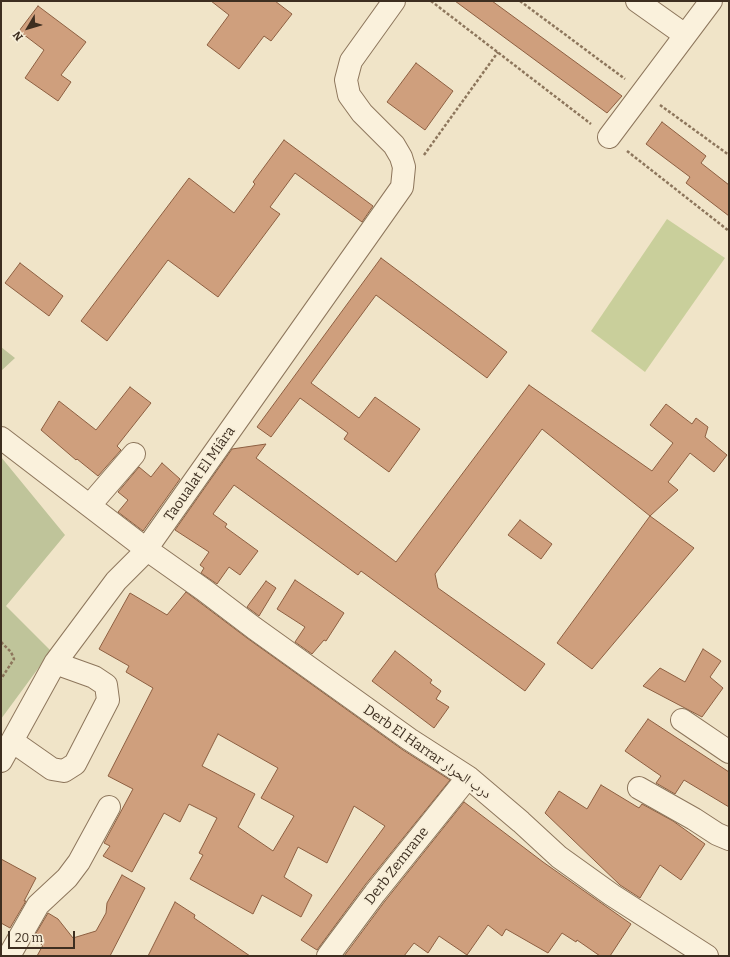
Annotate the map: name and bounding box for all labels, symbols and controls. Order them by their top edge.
north arrow [8,8,48,48]
text: N [10,28,26,43]
street label: Taoualat El Miâra [161,423,239,525]
street label: Derb El Harrar درب الحرار [360,702,494,802]
street label: Derb Zemrane [361,824,433,908]
scale bar [10,923,77,949]
text: 20 m [15,931,43,945]

